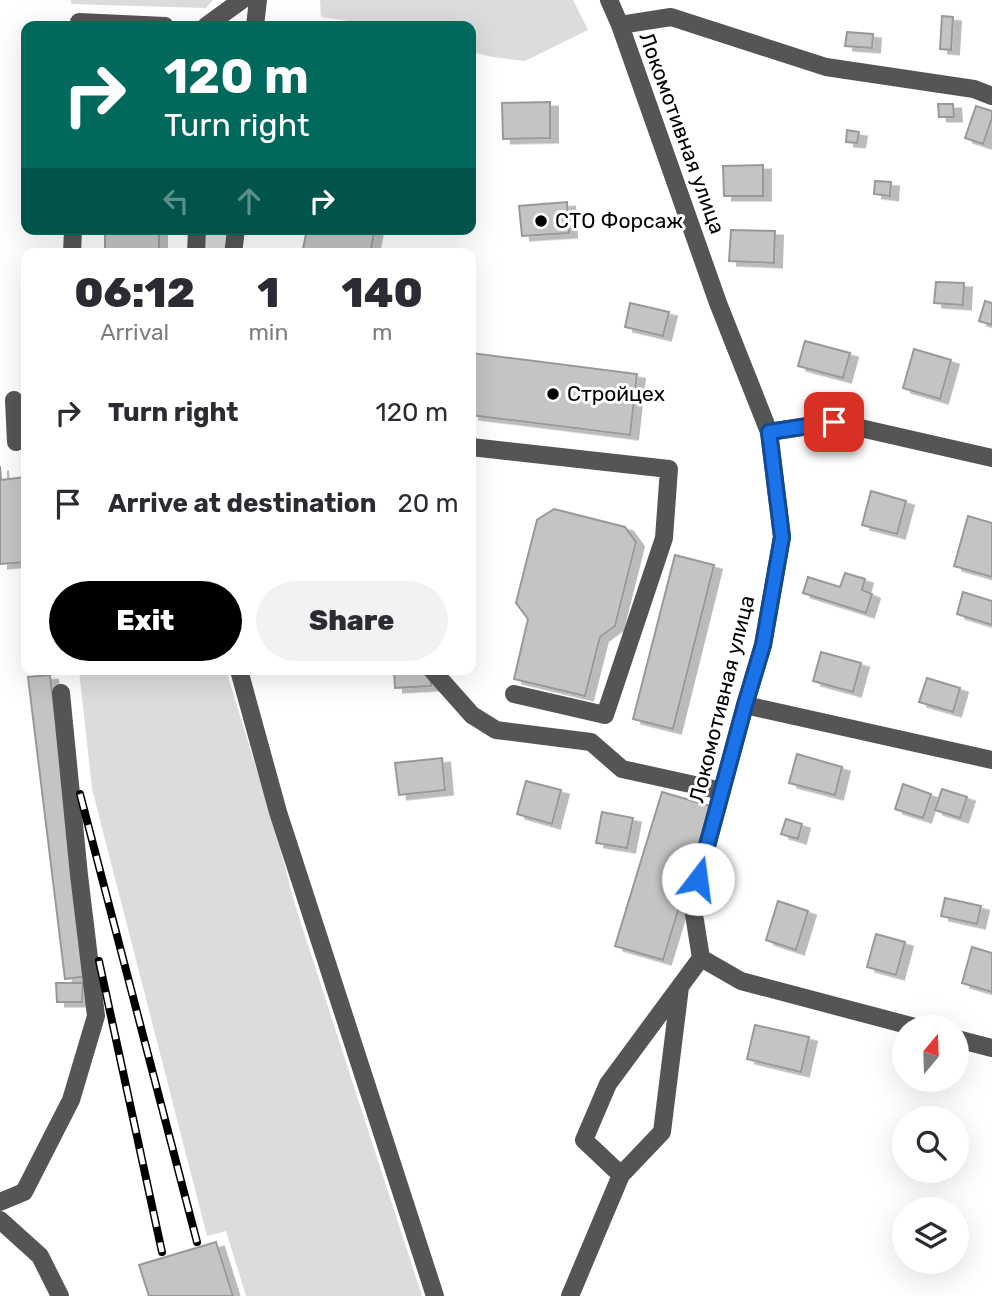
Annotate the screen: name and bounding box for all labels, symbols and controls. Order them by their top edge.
street label: Локомотивная улица [634,29,731,237]
text: 120 m [164,47,309,105]
icon: right [49,49,140,140]
text: Turn right [164,106,309,144]
icon: left [157,182,195,220]
icon: ahead [230,182,268,220]
icon: right [303,182,341,220]
place label: СТО Форсаж [555,208,683,233]
marker: СТО Форсаж [533,213,549,229]
text: 06:12 [74,268,195,318]
text: 1 [257,268,279,318]
text: 140 [342,268,423,318]
text: Arrival [100,318,169,346]
text: min [248,318,288,346]
text: m [372,318,392,346]
place label: Стройцех [567,381,665,406]
marker: Стройцех [545,386,561,402]
pin [804,392,864,452]
icon: right [49,394,87,432]
text: Turn right [108,397,238,428]
text: 120 m [376,397,448,428]
icon: arrive [815,403,853,441]
icon: arrive [49,485,87,523]
text: Arrive at destination [108,488,376,519]
text: 20 m [397,488,459,519]
button: Exit [49,581,242,661]
button: Share [256,581,448,661]
street label: Локомотивная улица [684,593,759,805]
position arrow [661,842,735,916]
north arrow [892,1015,970,1092]
map controls [892,1015,969,1274]
button: search [892,1106,969,1183]
button: layers [892,1197,969,1274]

